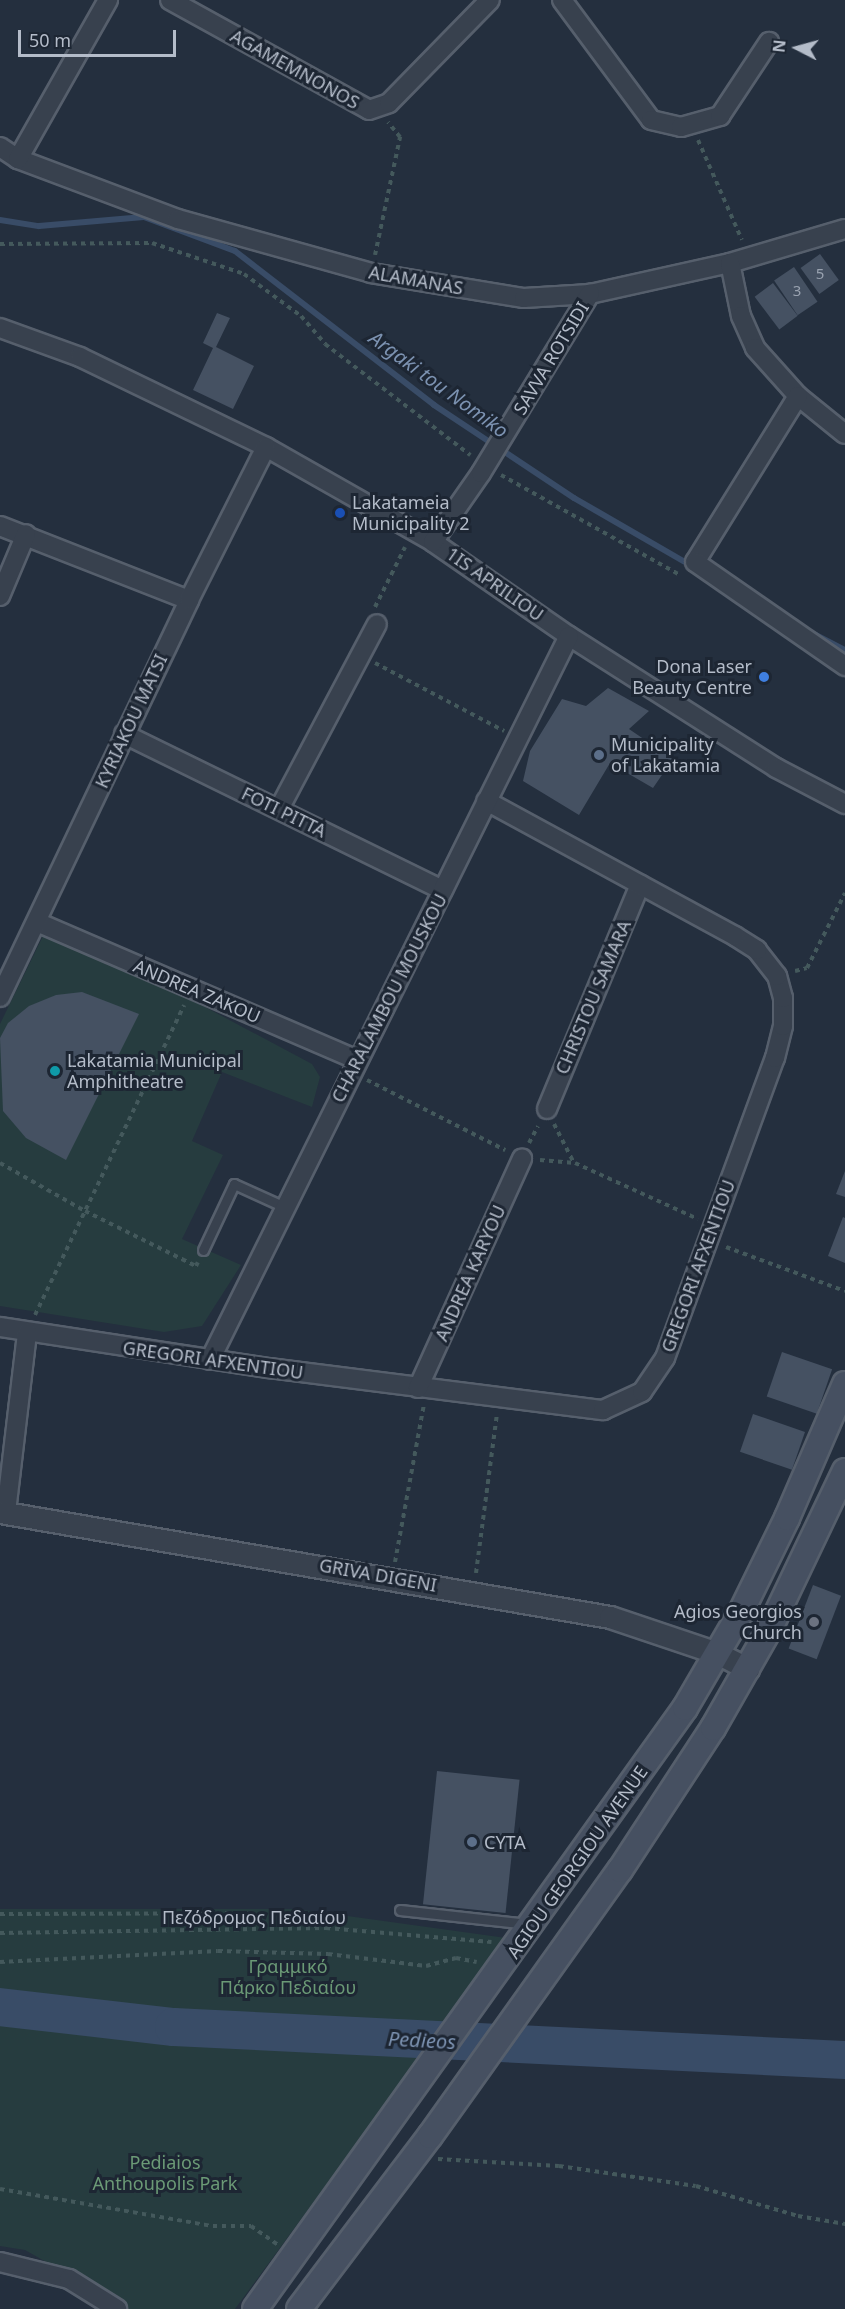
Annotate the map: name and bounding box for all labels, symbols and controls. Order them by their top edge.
scale bar [21,18,178,56]
north arrow [767,18,827,78]
street label: AGAMEMNONOS [227,25,363,113]
text: 50 m [29,28,71,52]
text: N [767,39,791,54]
street label: ALAMANAS [367,261,465,299]
house number: 5 [816,265,824,283]
house number: 3 [793,282,801,300]
street label: SAVVA ROTSIDI [509,298,593,418]
water label: Argaki tou Nomiko [365,326,513,442]
place label: Lakatameia Municipality 2 [352,492,470,534]
marker: Lakatameia Municipality 2 [333,506,347,520]
street label: 1IS APRILIOU [442,543,548,625]
street label: KYRIAKOU MATSI [90,651,172,791]
place label: Dona Laser Beauty Centre [632,656,752,698]
marker: Dona Laser Beauty Centre [757,670,771,684]
place label: Municipality of Lakatamia [611,734,720,777]
marker: Municipality of Lakatamia [592,748,606,762]
street label: FOTI PITTA [238,782,330,842]
street label: CHARALAMBOU MOUSKOU [327,890,451,1106]
street label: CHRISTOU SAMARA [551,917,635,1077]
street label: ANDREA ZAKOU [130,955,264,1027]
place label: Lakatamia Municipal Amphitheatre [67,1050,241,1092]
marker: Lakatamia Municipal Amphitheatre [48,1064,62,1078]
street label: GREGORI AFXENTIOU [657,1177,739,1355]
street label: ANDREA KARYOU [430,1202,510,1344]
street label: GREGORI AFXENTIOU [121,1337,305,1383]
street label: GRIVA DIGENI [318,1554,438,1596]
place label: Agios Georgios Church [674,1601,802,1644]
marker: Agios Georgios Church [807,1615,821,1629]
street label: AGIOU GEORGIOU AVENUE [502,1762,652,1962]
place label: CYTA [484,1831,526,1853]
marker: CYTA [465,1835,479,1849]
street label: Πεζόδρομος Πεδιαίου [162,1906,346,1928]
park label: Γραμμικό Πάρκο Πεδιαίου [220,1956,356,1998]
water label: Pedieos [387,2026,457,2054]
park label: Pediaios Anthoupolis Park [93,2152,237,2194]

